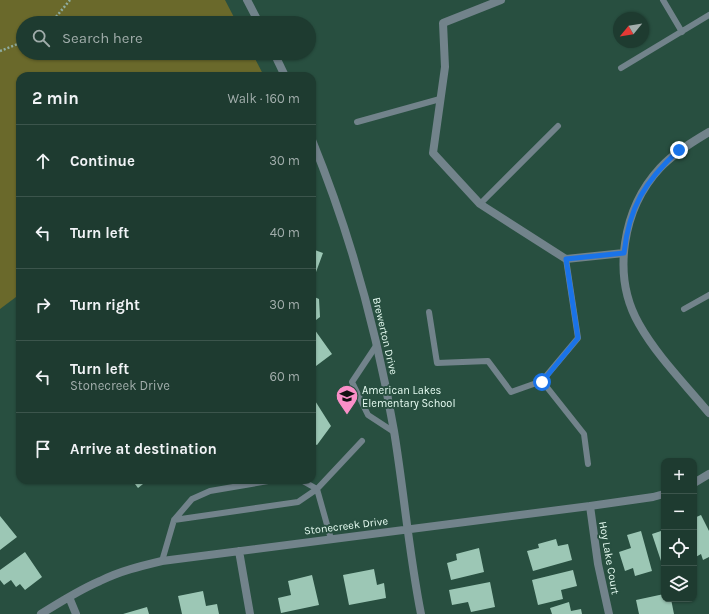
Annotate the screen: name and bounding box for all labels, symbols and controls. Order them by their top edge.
north arrow [613,12,649,48]
search box [16,16,316,60]
icon: search [30,27,52,49]
text: Search here [62,29,143,47]
text: 2 min [32,88,79,108]
text: Walk · 160 m [227,91,300,106]
route end [670,141,688,159]
icon: ahead [32,150,54,172]
text: Continue [70,152,135,170]
text: 30 m [269,153,300,168]
icon: left [32,222,54,244]
text: Turn left [70,224,129,242]
text: 40 m [270,225,300,240]
icon: right [32,294,54,316]
text: Turn right [70,296,140,314]
street label: Brewerton Drive [370,296,400,376]
text: 30 m [269,297,300,312]
text: Turn left [70,360,129,378]
icon: left [32,366,54,388]
text: 60 m [270,369,300,384]
route start [533,373,551,391]
text: Stonecreek Drive [70,378,170,393]
school or university icon: American Lakes Elementary School [334,383,360,416]
place label: American Lakes Elementary School [362,384,455,410]
icon: arrive [32,438,54,460]
text: Arrive at destination [70,440,217,458]
map controls [661,458,697,602]
button: + [661,458,697,494]
button: − [661,494,697,530]
street label: Stonecreek Drive [303,514,389,538]
street label: Hoy Lake Court [596,520,622,596]
button: locate [661,530,697,566]
button: layers [661,566,697,602]

